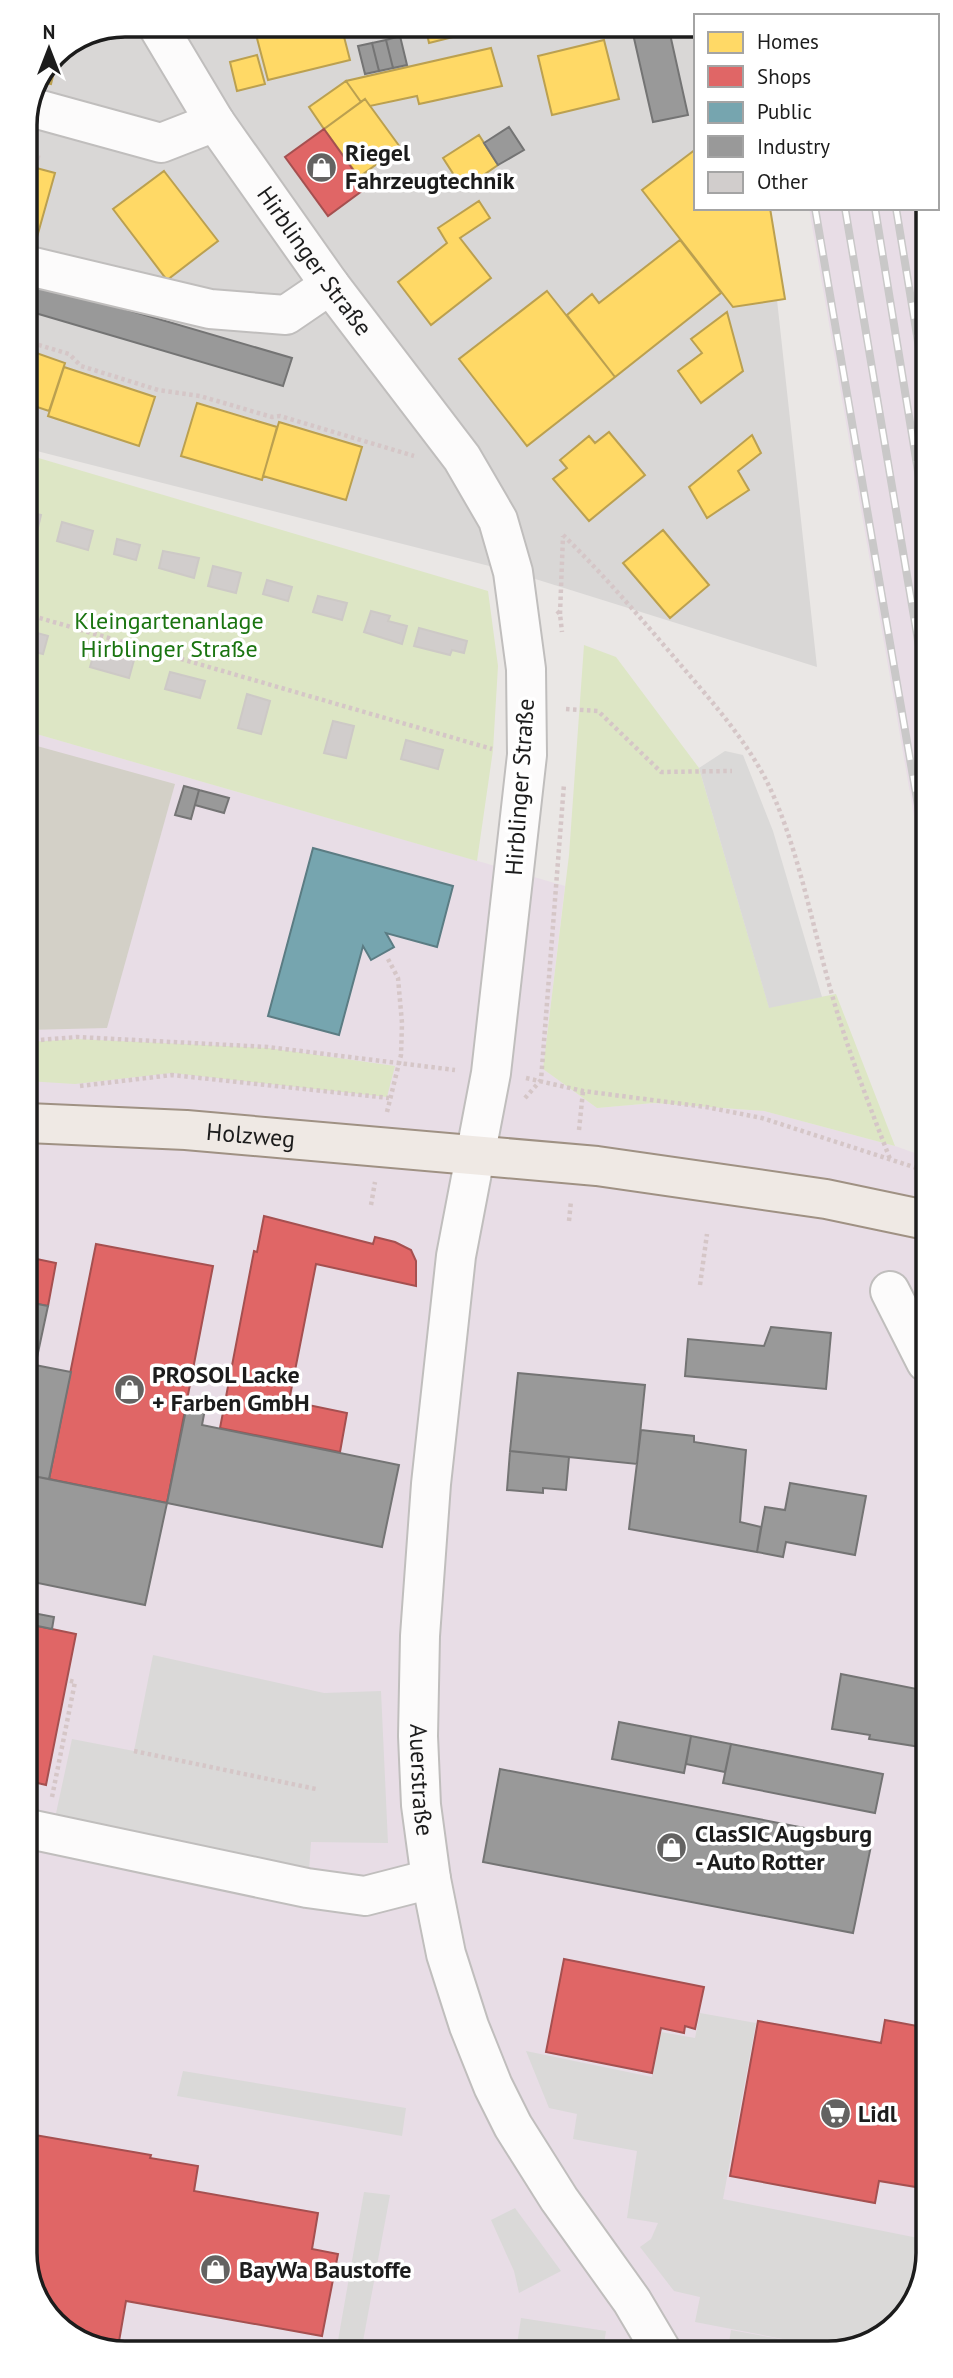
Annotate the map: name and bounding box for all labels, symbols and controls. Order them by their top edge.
north arrow [14,14,84,84]
legend [694,14,939,210]
text: N [43,20,55,44]
text: Homes [757,28,819,55]
text: Shops [757,63,811,90]
text: Public [757,98,812,125]
text: Industry [757,133,830,160]
place label: Riegel Fahrzeugtechnik [345,137,515,196]
shop icon: Riegel Fahrzeugtechnik [305,150,339,184]
text: Other [757,168,808,195]
street label: Hirblinger Straße [250,180,379,342]
park label: Kleingartenanlage Hirblinger Straße [74,605,264,664]
street label: Hirblinger Straße [498,697,541,876]
street label: Holzweg [205,1116,296,1154]
place label: PROSOL Lacke + Farben GmbH [152,1359,310,1418]
shop icon: PROSOL Lacke + Farben GmbH [112,1372,146,1406]
street label: Auerstraße [403,1724,441,1838]
place label: ClasSIC Augsburg - Auto Rotter [695,1818,872,1877]
shop icon: ClasSIC Augsburg - Auto Rotter [655,1831,689,1865]
supermarket icon: Lidl [818,2097,852,2131]
place label: Lidl [858,2098,898,2129]
shop icon: BayWa Baustoffe [199,2253,233,2287]
place label: BayWa Baustoffe [239,2254,412,2285]

